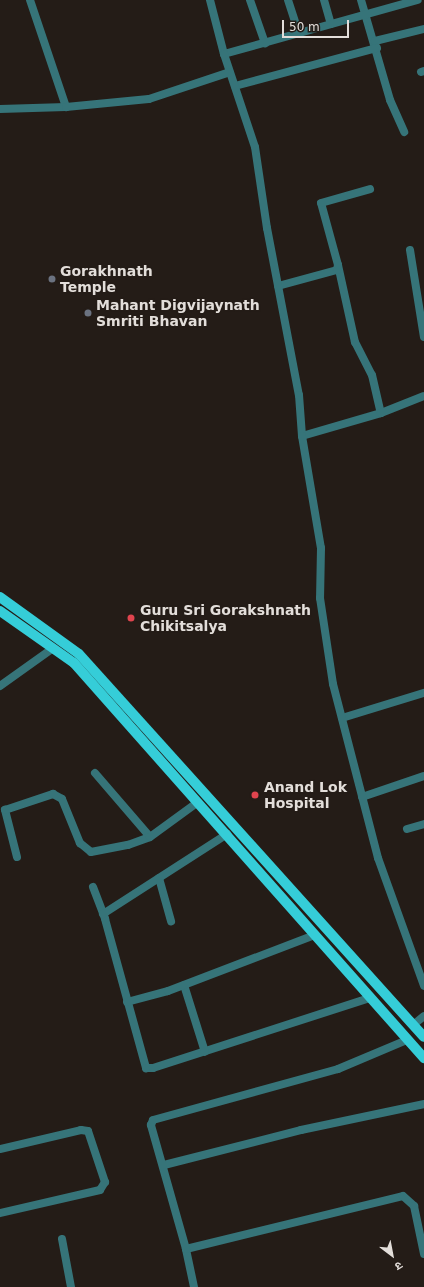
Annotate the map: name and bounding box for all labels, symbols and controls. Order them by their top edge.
scale bar [284,12,351,38]
text: 50 m [289,20,320,34]
place label: Gorakhnath Temple [60,263,153,296]
marker: Gorakhnath Temple [47,274,57,284]
place label: Mahant Digvijaynath Smriti Bhavan [96,297,260,330]
marker: Mahant Digvijaynath Smriti Bhavan [83,308,93,318]
place label: Guru Sri Gorakshnath Chikitsalya [140,602,311,634]
marker: Guru Sri Gorakshnath Chikitsalya [125,612,137,624]
place label: Anand Lok Hospital [264,779,347,812]
marker: Anand Lok Hospital [249,789,261,801]
north arrow [372,1235,412,1275]
text: उ [392,1258,405,1273]

